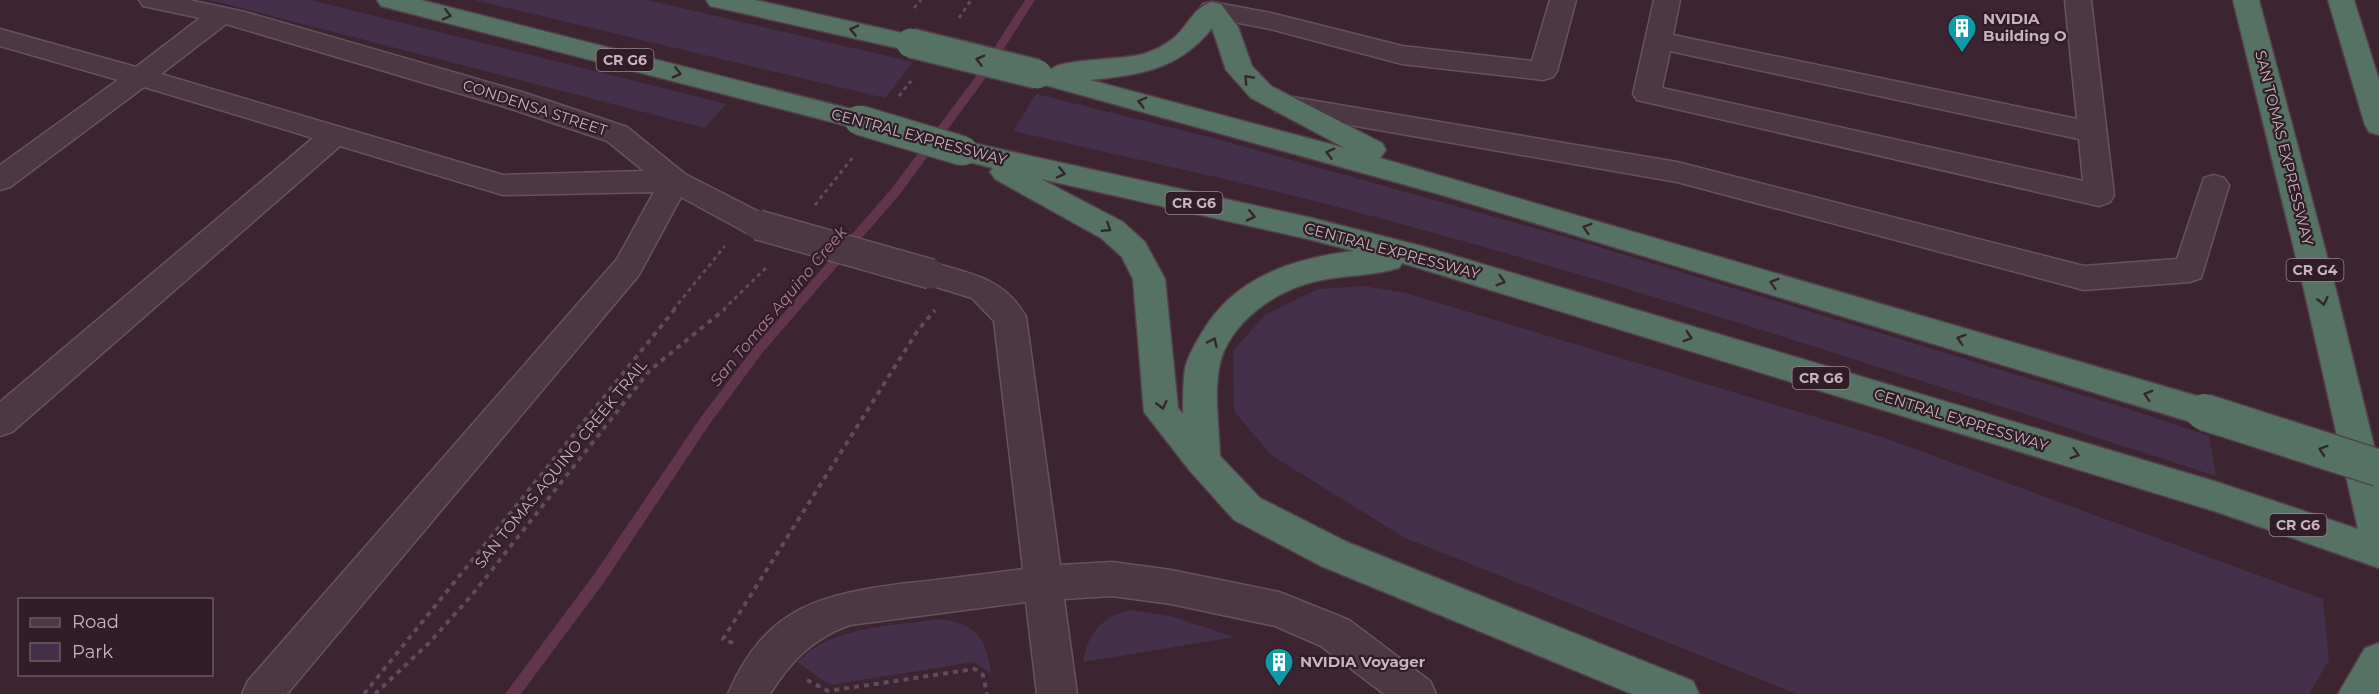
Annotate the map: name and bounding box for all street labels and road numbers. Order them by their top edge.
street label: SAN TOMAS EXPRESSWAY [2251,48,2318,248]
road number: CR G6 [596,49,654,71]
street label: CONDENSA STREET [461,75,610,140]
street label: CENTRAL EXPRESSWAY [829,104,1009,169]
road number: CR G6 [1166,192,1222,214]
street label: CENTRAL EXPRESSWAY [1302,218,1482,283]
road number: CR G4 [2286,259,2344,281]
street label: SAN TOMAS AQUINO CREEK TRAIL [470,355,651,572]
road number: CR G6 [1792,367,1850,389]
street label: CENTRAL EXPRESSWAY [1872,384,2051,455]
road number: CR G6 [2270,514,2326,536]

